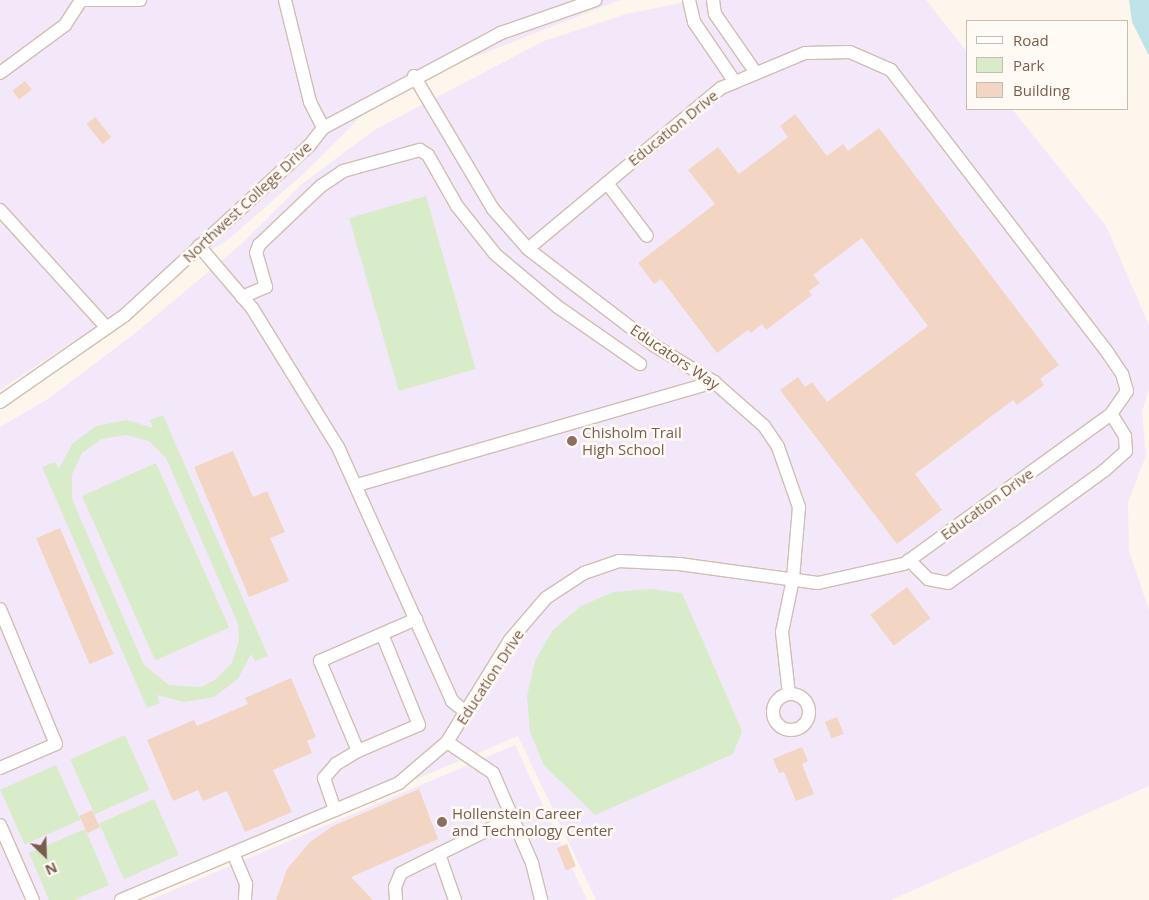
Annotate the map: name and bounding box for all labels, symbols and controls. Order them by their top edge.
legend [966,20,1129,110]
text: Road [1013,30,1049,50]
text: Park [1013,55,1044,75]
text: Building [1013,80,1070,100]
street label: Education Drive [625,86,721,170]
street label: Northwest College Drive [179,138,315,266]
street label: Educators Way [627,321,723,393]
place label: Chisholm Trail High School [582,423,682,458]
marker: Chisholm Trail High School [566,435,578,447]
street label: Education Drive [937,464,1037,544]
street label: Education Drive [452,626,528,728]
place label: Hollenstein Career and Technology Center [452,804,613,839]
marker: Hollenstein Career and Technology Center [436,816,448,828]
north arrow [20,830,70,880]
text: N [42,858,60,880]

